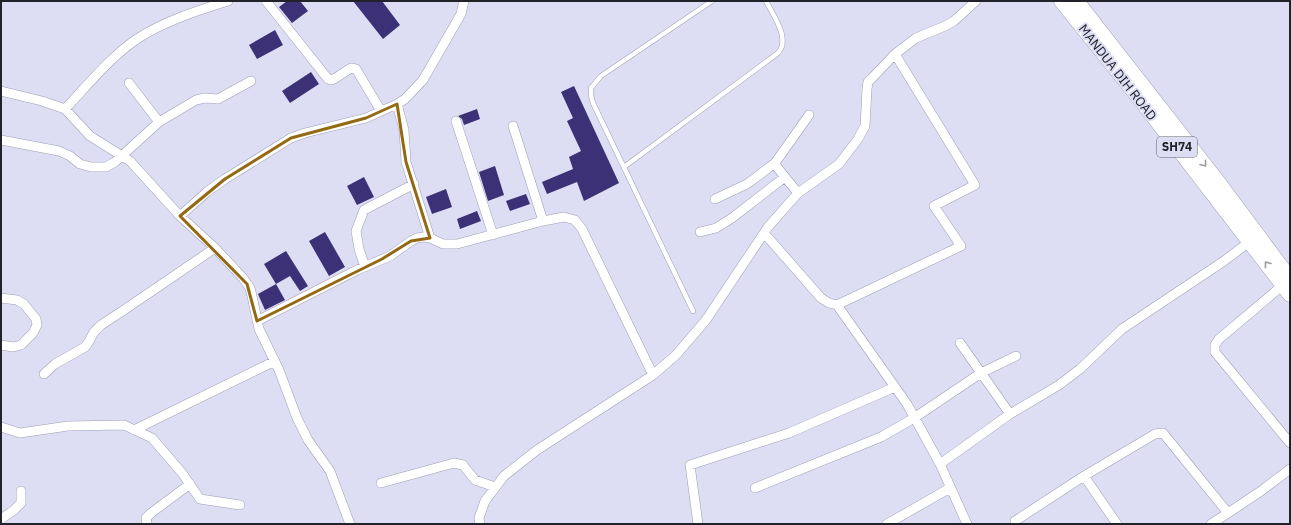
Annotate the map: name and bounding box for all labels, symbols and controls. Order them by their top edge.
street label: MANDUA DIH ROAD [1075,21,1160,124]
road number: SH74 [1157,137,1197,157]
one-way arrow [1200,159,1207,166]
one-way arrow [1265,262,1272,269]

